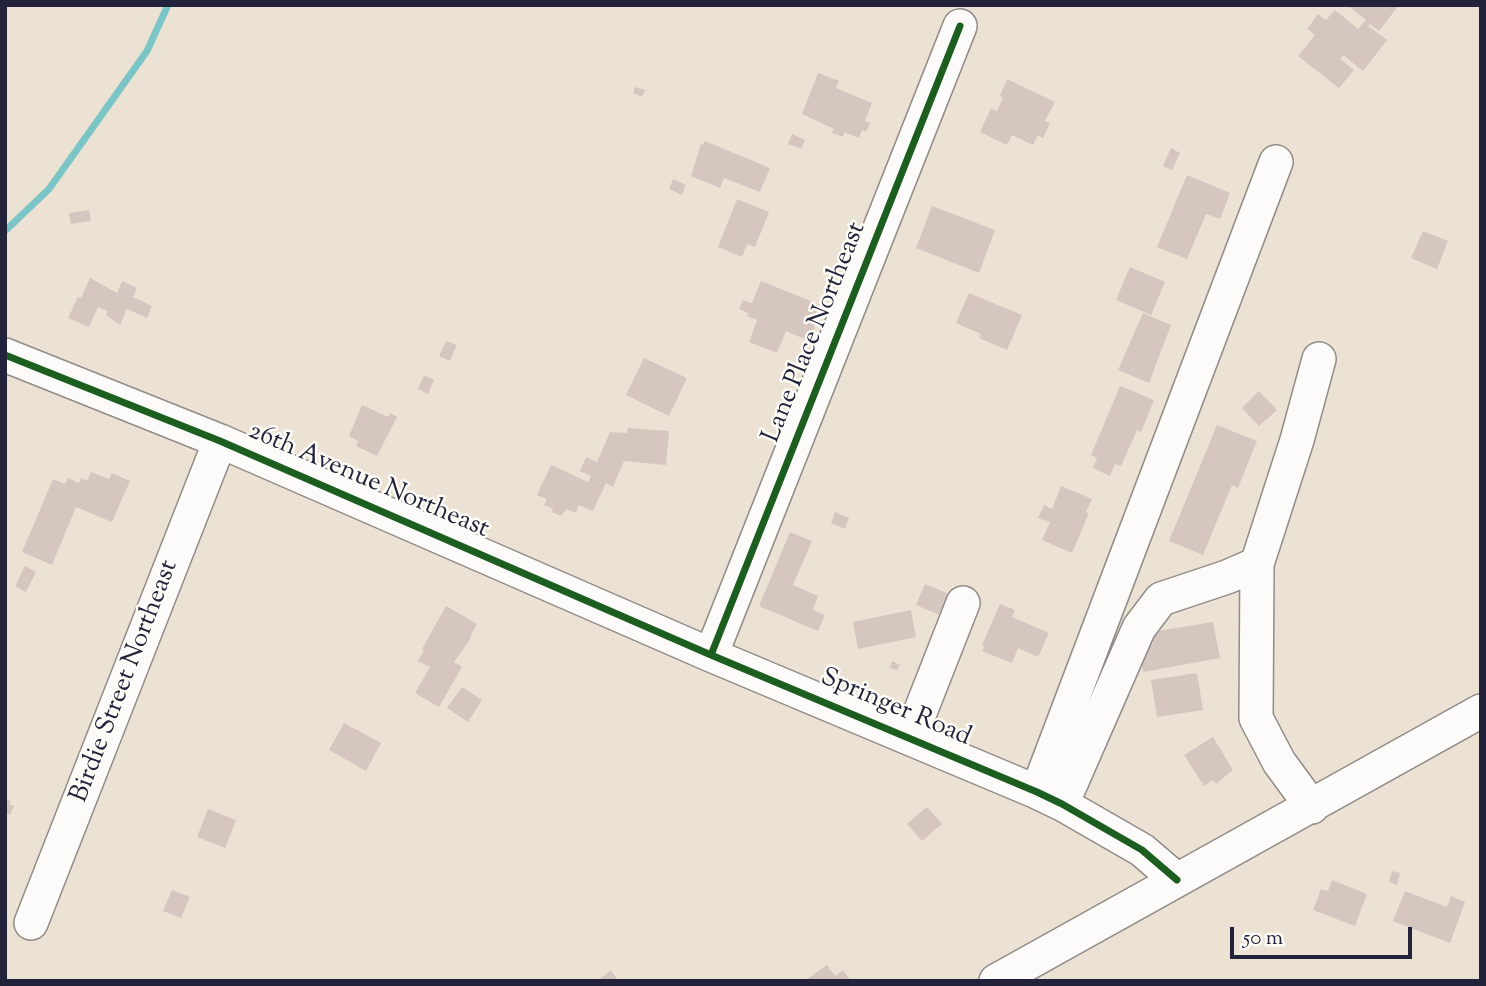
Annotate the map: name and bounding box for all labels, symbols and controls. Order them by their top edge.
street label: Lane Place Northeast [758,218,874,448]
street label: 26th Avenue Northeast [243,417,493,547]
street label: Birdie Street Northeast [65,556,187,808]
street label: Springer Road [815,663,975,755]
scale bar [1234,912,1416,956]
text: 50 m [1243,924,1283,954]

